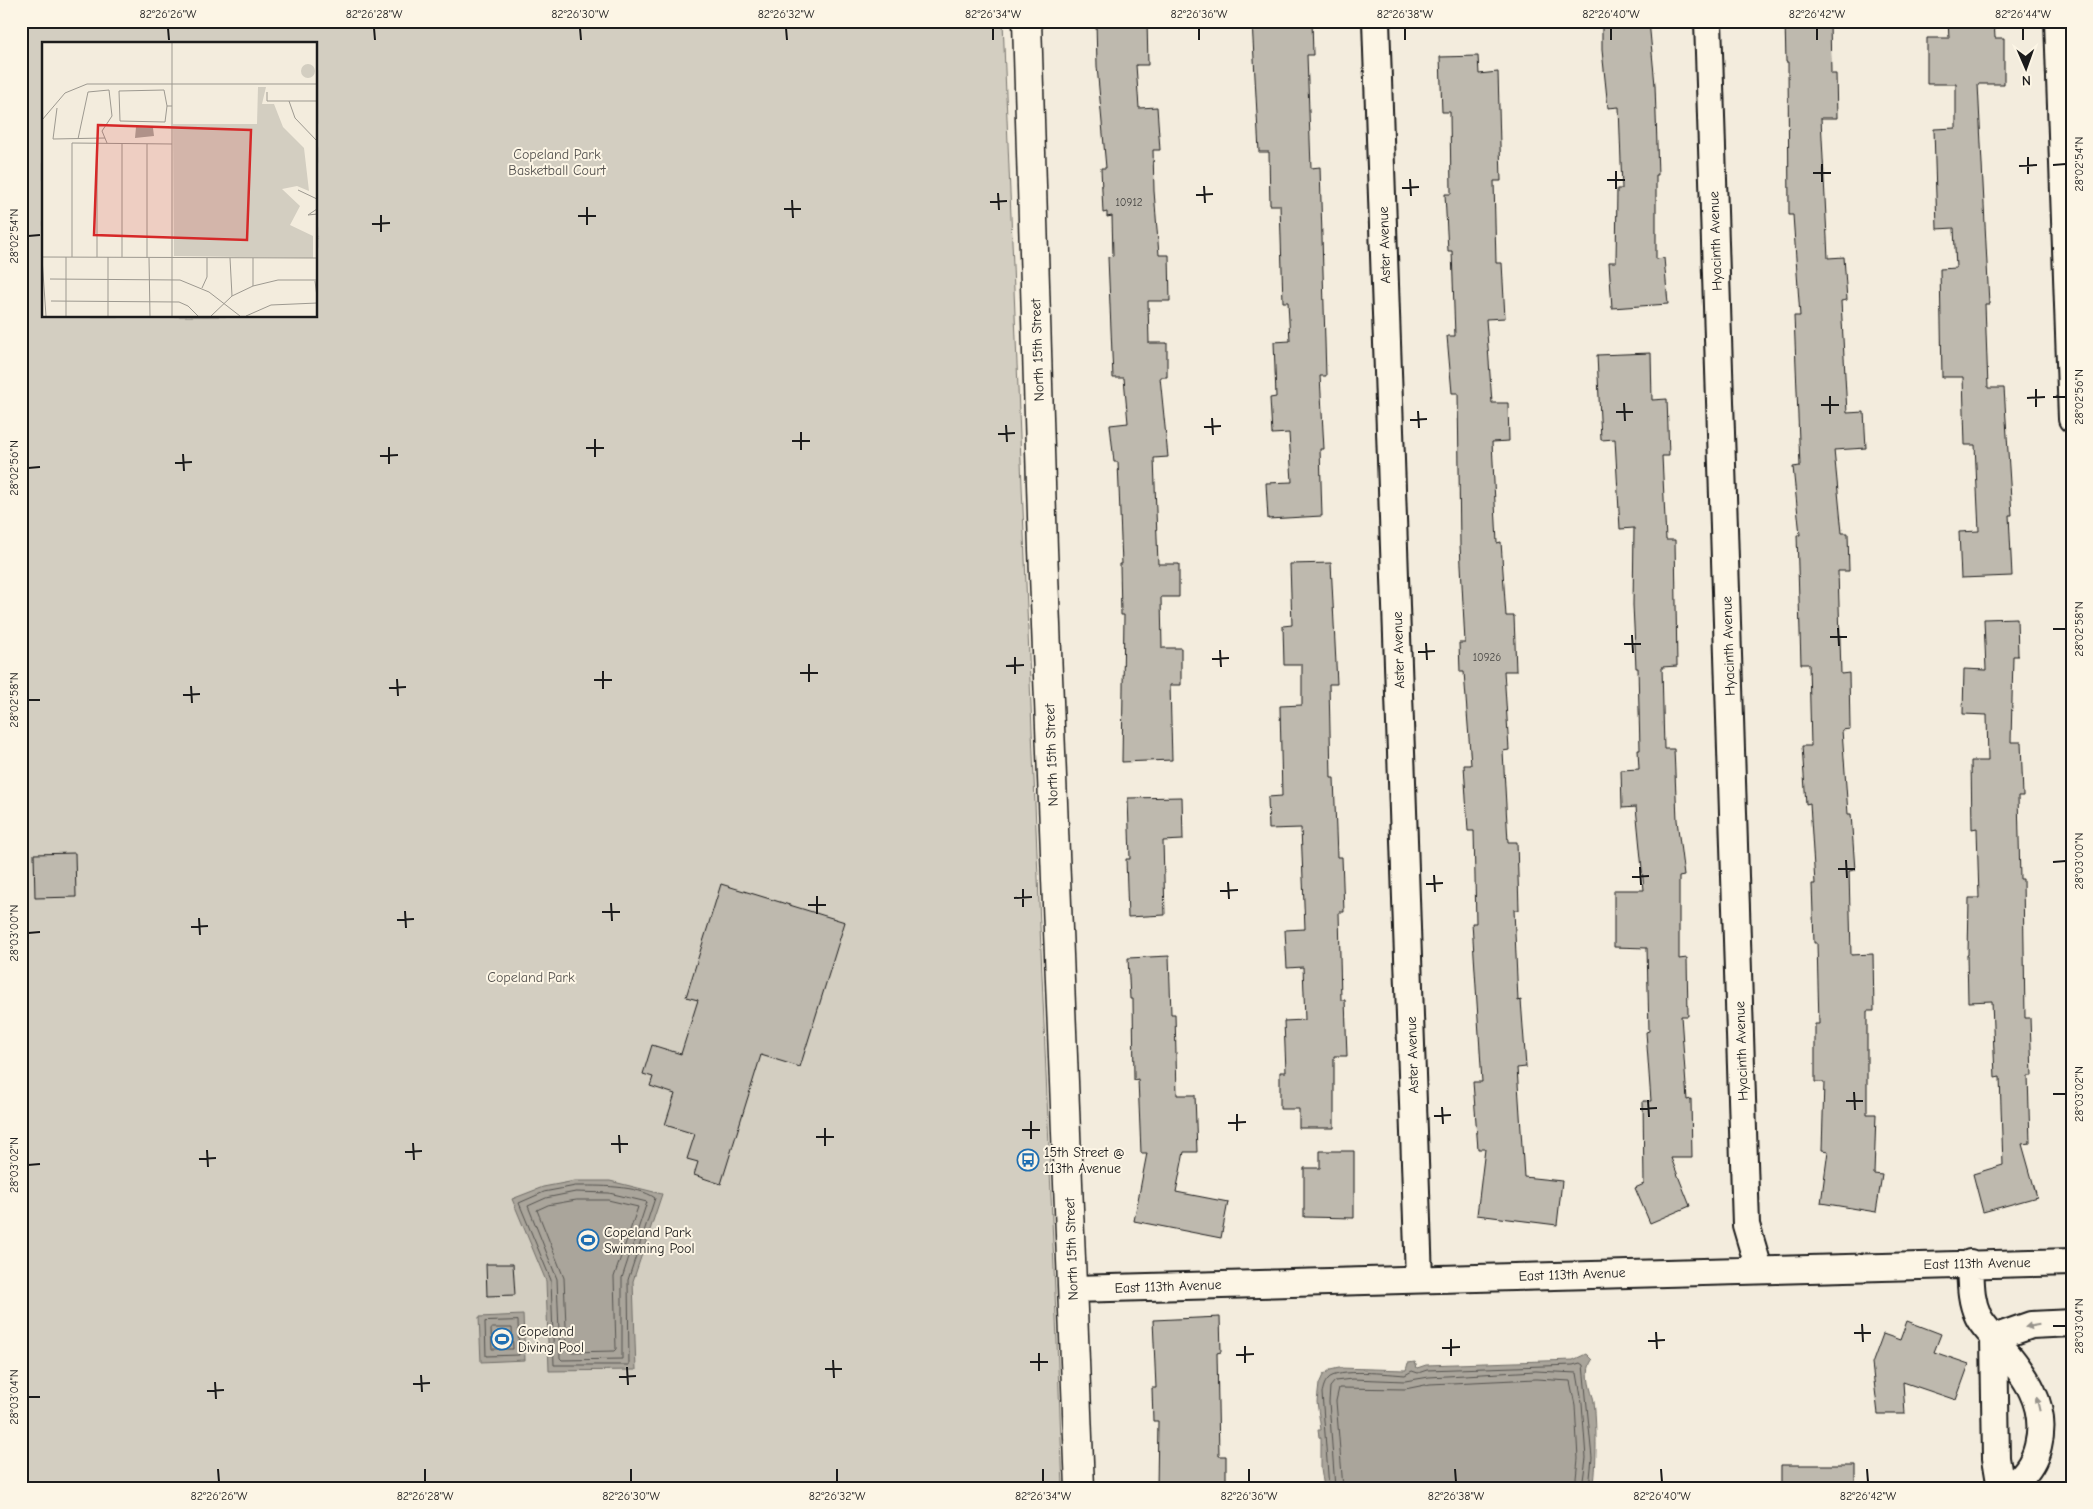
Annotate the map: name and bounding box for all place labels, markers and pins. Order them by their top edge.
place label: 15th Street @ 113th Avenue [1044,1144,1125,1177]
bus stop icon: 15th Street @ 113th Avenue [1016,1148,1040,1172]
place label: Copeland Park Swimming Pool [604,1224,695,1257]
sports icon: Copeland Park Swimming Pool [576,1228,600,1252]
place label: Copeland Diving Pool [518,1323,584,1356]
sports icon: Copeland Diving Pool [490,1327,514,1351]

